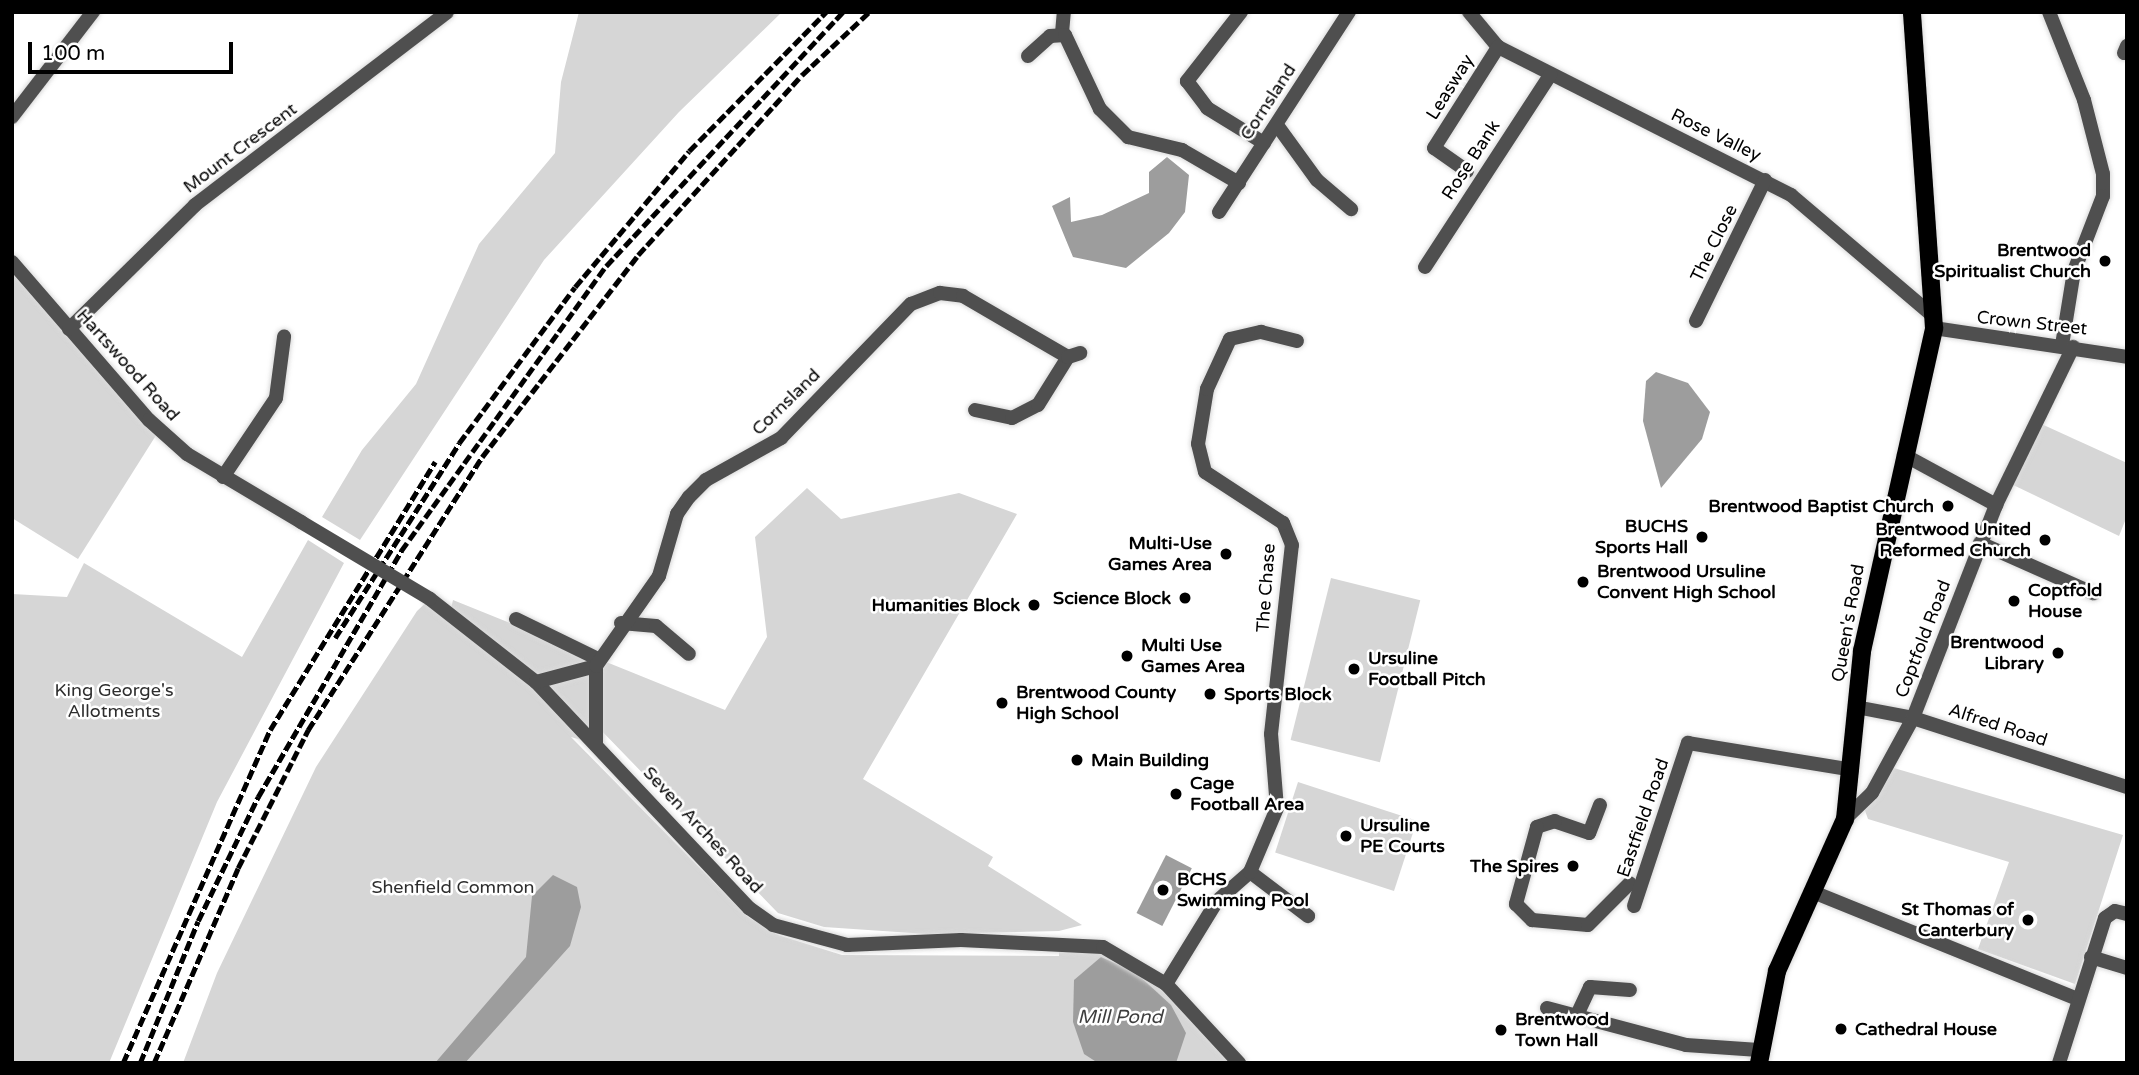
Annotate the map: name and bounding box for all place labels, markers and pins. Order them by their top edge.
place label: Brentwood Spiritualist Church [1934,240,2091,282]
marker: Brentwood Spiritualist Church [2097,253,2113,269]
place label: Brentwood Baptist Church [1708,495,1934,517]
marker: Brentwood Baptist Church [1940,498,1956,514]
place label: BUCHS Sports Hall [1595,516,1688,558]
place label: Brentwood United Reformed Church [1875,519,2031,562]
marker: BUCHS Sports Hall [1694,529,1710,545]
marker: Brentwood United Reformed Church [2037,532,2053,548]
place label: Multi-Use Games Area [1108,533,1212,576]
marker: Multi-Use Games Area [1218,546,1234,562]
place label: Brentwood Ursuline Convent High School [1597,561,1776,604]
marker: Brentwood Ursuline Convent High School [1575,574,1591,590]
place label: Coptfold House [2028,580,2102,622]
place label: Science Block [1053,587,1171,609]
marker: Science Block [1177,590,1193,606]
marker: Coptfold House [2006,593,2022,609]
place label: Humanities Block [872,594,1020,616]
marker: Humanities Block [1026,597,1042,613]
place label: Brentwood Library [1950,632,2044,674]
place label: Multi Use Games Area [1141,635,1245,678]
marker: Brentwood Library [2050,645,2066,661]
marker: Multi Use Games Area [1119,648,1135,664]
place label: Ursuline Football Pitch [1368,648,1486,690]
marker: Ursuline Football Pitch [1346,661,1362,677]
place label: Brentwood County High School [1016,682,1176,724]
place label: Sports Block [1224,683,1332,705]
marker: Sports Block [1202,686,1218,702]
marker: Brentwood County High School [994,695,1010,711]
place label: Main Building [1091,749,1209,771]
marker: Main Building [1069,752,1085,768]
place label: Cage Football Area [1190,773,1304,816]
marker: Cage Football Area [1168,786,1184,802]
place label: Ursuline PE Courts [1360,815,1445,858]
marker: Ursuline PE Courts [1338,828,1354,844]
place label: The Spires [1470,855,1559,877]
marker: The Spires [1565,858,1581,874]
place label: BCHS Swimming Pool [1177,869,1309,912]
marker: BCHS Swimming Pool [1155,882,1171,898]
place label: St Thomas of Canterbury [1901,899,2014,942]
marker: St Thomas of Canterbury [2020,912,2036,928]
place label: Brentwood Town Hall [1515,1009,1609,1052]
place label: Cathedral House [1855,1018,1997,1040]
marker: Cathedral House [1833,1021,1849,1037]
marker: Brentwood Town Hall [1493,1022,1509,1038]

